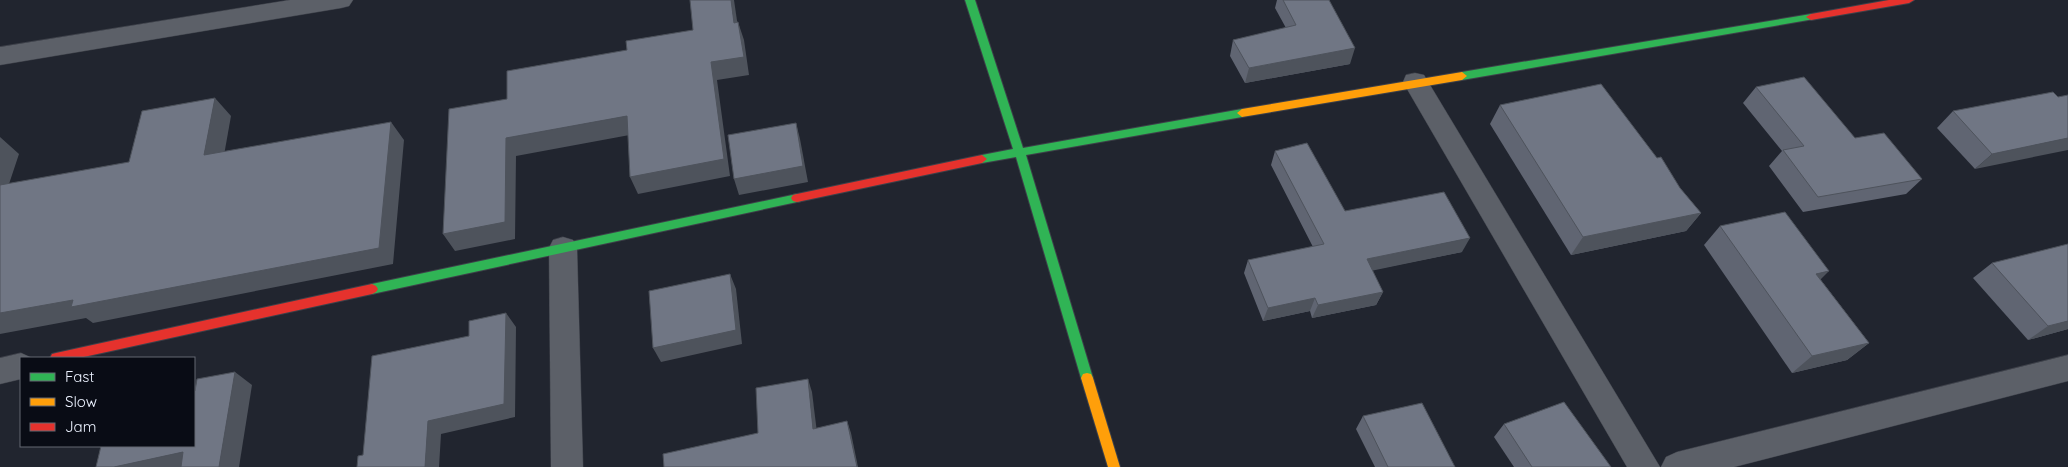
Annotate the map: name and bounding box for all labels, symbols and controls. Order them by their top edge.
legend [20,357,195,447]
text: Fast [65,367,94,386]
text: Slow [65,392,97,411]
text: Jam [65,417,96,436]

